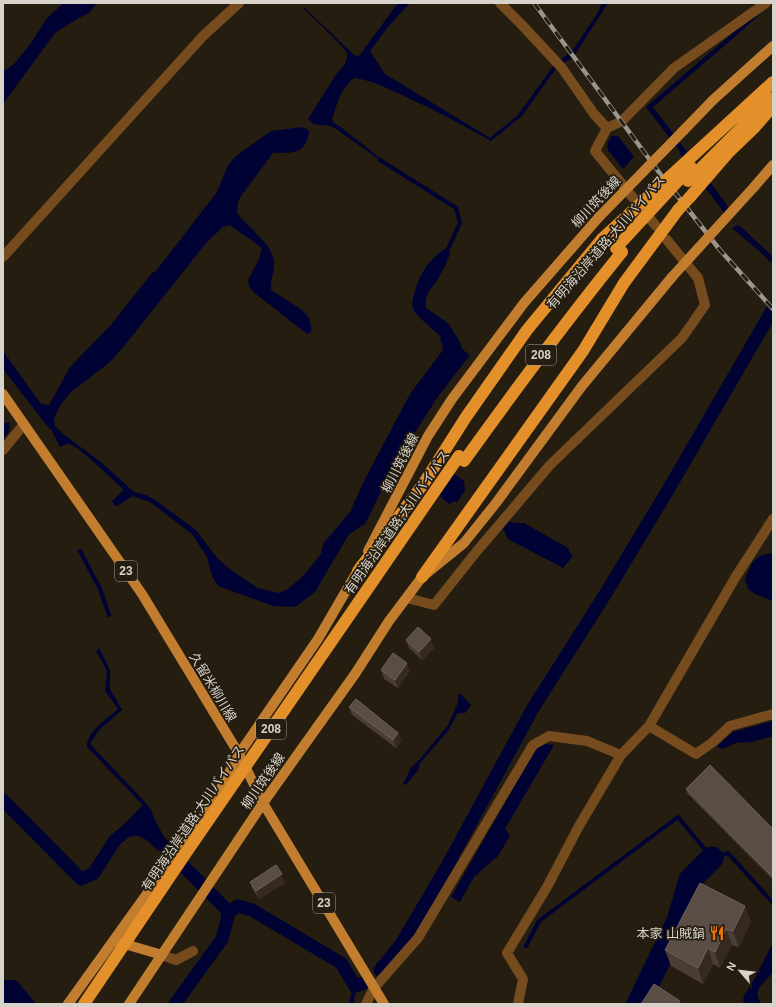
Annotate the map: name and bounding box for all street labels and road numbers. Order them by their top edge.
street label: 有明海沿岸道路;大川バイパス [544,172,668,312]
street label: 柳川筑後線 [568,173,624,231]
road number: 208 [526,345,556,365]
street label: 柳川筑後線 [379,431,421,495]
street label: 有明海沿岸道路;大川バイパス [341,447,453,597]
road number: 23 [115,561,137,581]
street label: 久留米柳川線 [186,650,240,724]
road number: 208 [256,719,286,739]
street label: 有明海沿岸道路;大川バイパス [139,742,247,894]
street label: 柳川筑後線 [238,750,288,812]
road number: 23 [313,893,335,913]

